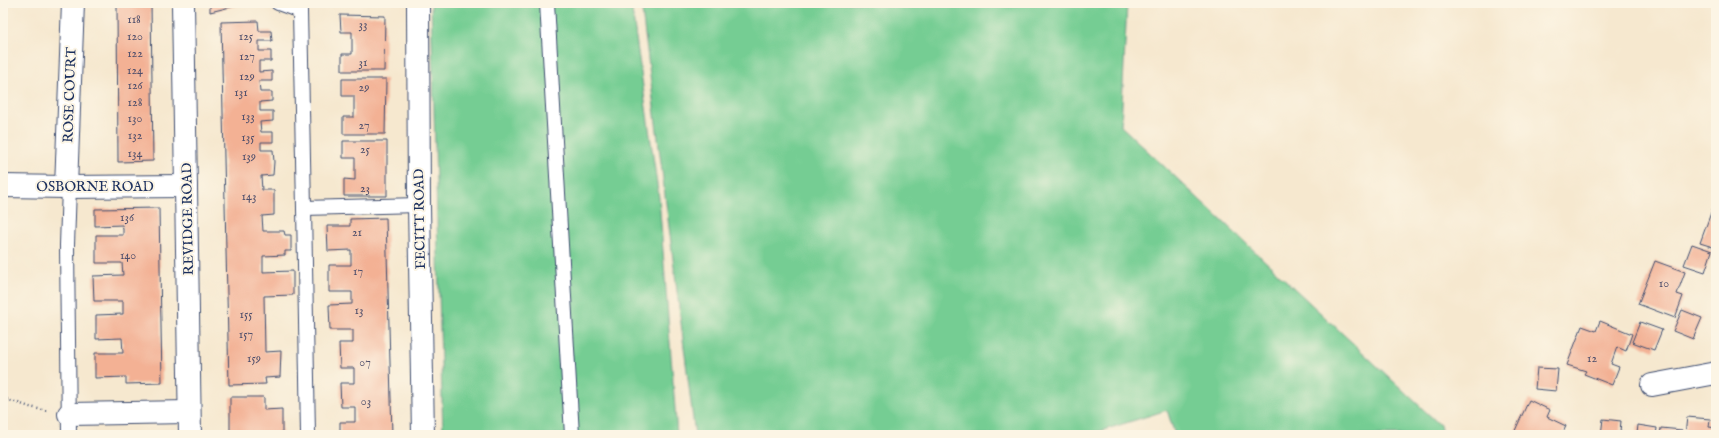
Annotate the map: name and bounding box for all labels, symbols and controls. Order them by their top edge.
house number: 118 [127,12,141,27]
house number: 33 [359,17,367,32]
house number: 120 [127,29,143,44]
house number: 125 [239,29,254,44]
street label: ROSE COURT [59,46,81,143]
house number: 122 [127,46,143,61]
house number: 127 [239,49,255,64]
house number: 31 [359,55,367,70]
house number: 124 [127,63,143,78]
house number: 129 [239,69,255,84]
house number: 126 [127,78,144,93]
house number: 29 [359,80,369,95]
house number: 131 [234,85,248,100]
house number: 128 [128,95,143,110]
house number: 133 [241,109,255,124]
house number: 130 [128,111,143,126]
house number: 27 [358,118,370,133]
house number: 132 [128,128,143,143]
house number: 135 [241,130,255,145]
house number: 25 [360,142,371,157]
house number: 134 [128,146,143,161]
house number: 139 [242,149,256,164]
street label: REVIDGE ROAD [178,162,198,276]
street label: FECITT ROAD [410,169,430,269]
street label: OSBORNE ROAD [36,178,154,196]
house number: 23 [360,181,370,196]
house number: 143 [242,189,256,204]
house number: 136 [120,210,135,225]
house number: 21 [352,225,362,240]
house number: 140 [120,248,136,263]
house number: 17 [353,264,363,279]
house number: 10 [1659,276,1669,291]
house number: 13 [355,303,363,318]
house number: 155 [239,307,253,322]
house number: 157 [239,327,253,342]
house number: 159 [247,351,261,366]
house number: 12 [1587,351,1597,366]
house number: 07 [359,355,371,370]
house number: 03 [361,394,371,409]

